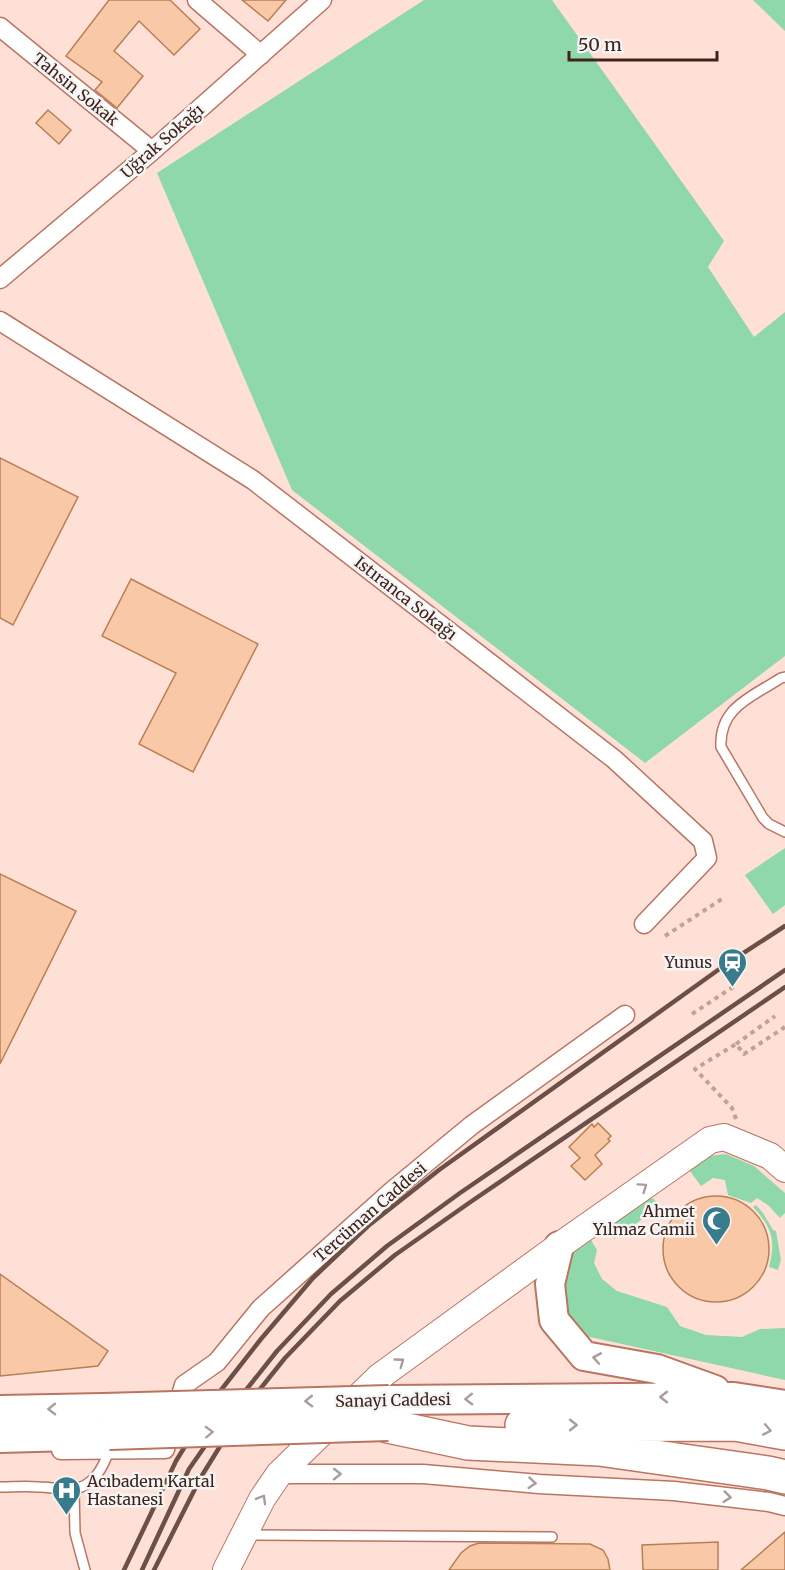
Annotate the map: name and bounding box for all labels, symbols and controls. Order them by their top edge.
scale bar [569,24,718,62]
text: 50 m [578,33,622,56]
street label: Tahsin Sokak [29,48,124,130]
street label: Uğrak Sokağı [116,100,208,182]
street label: Istıranca Sokağı [351,552,461,644]
station icon: Yunus [717,946,749,988]
place label: Yunus [663,952,712,972]
street label: Tercüman Caddesi [310,1158,430,1266]
one-way arrow [636,1183,647,1194]
place label: Ahmet Yılmaz Camii [592,1201,696,1239]
mosque icon: Ahmet Yılmaz Camii [700,1204,732,1246]
one-way arrow [592,1352,602,1365]
one-way arrow [393,1358,404,1369]
street label: Sanayi Caddesi [335,1389,451,1411]
one-way arrow [660,1391,669,1403]
one-way arrow [465,1392,474,1405]
one-way arrow [305,1395,314,1408]
one-way arrow [47,1403,56,1415]
one-way arrow [568,1418,577,1431]
one-way arrow [762,1423,772,1436]
one-way arrow [205,1425,214,1438]
one-way arrow [333,1468,342,1480]
place label: Acıbadem Kartal Hastanesi [86,1471,215,1509]
hospital icon: Acıbadem Kartal Hastanesi [50,1474,82,1516]
one-way arrow [528,1476,537,1489]
one-way arrow [722,1490,731,1503]
one-way arrow [255,1495,267,1505]

